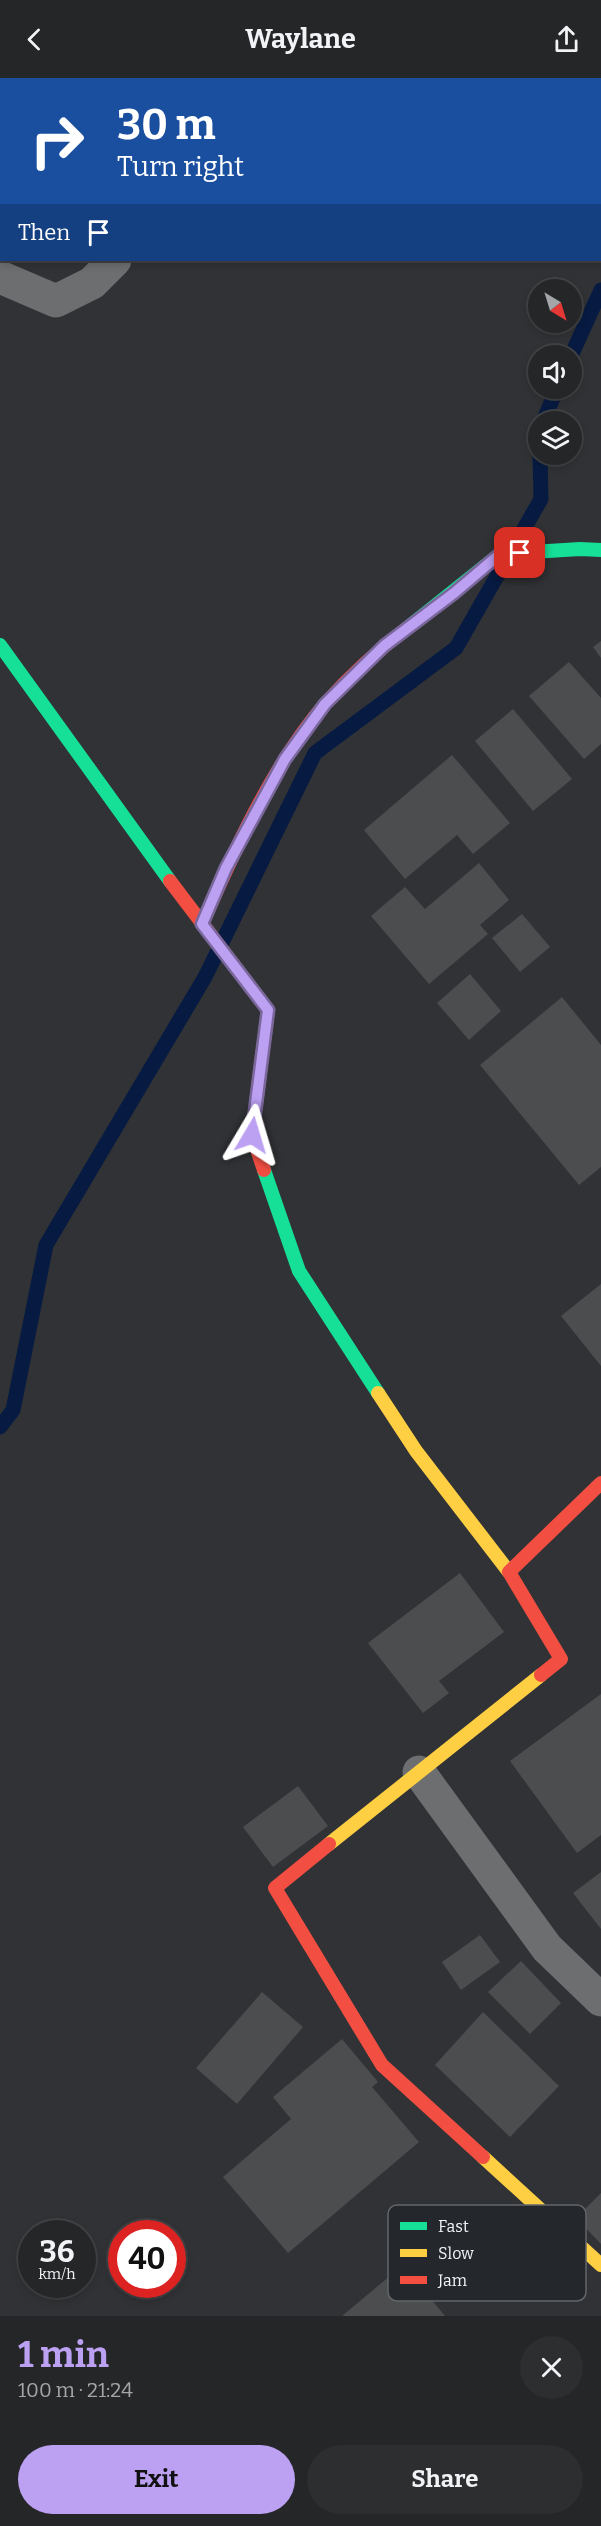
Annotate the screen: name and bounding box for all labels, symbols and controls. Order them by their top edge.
icon: back [18,23,51,56]
text: Waylane [245,23,356,55]
icon: share [550,23,583,56]
text: 30 m [117,100,216,150]
icon: right [18,102,96,180]
text: Turn right [117,151,244,183]
icon: arrive [82,216,115,249]
text: Then [18,219,70,246]
north arrow [528,279,582,333]
map controls [528,279,582,465]
button: sound [528,345,582,399]
button: layers [528,411,582,465]
pin [494,527,545,578]
icon: arrive [503,536,536,569]
position arrow [220,1103,284,1167]
legend [388,2205,586,2301]
text: Fast [438,2217,469,2236]
speed limit sign: 40 [108,2220,186,2298]
text: 36 [39,2234,75,2270]
text: Slow [438,2244,474,2263]
text: km/h [38,2265,76,2283]
text: Jam [437,2271,467,2290]
text: 1 min [18,2333,109,2377]
button: close [520,2336,583,2399]
text: 100 m · 21:24 [18,2378,133,2402]
button: Exit [18,2445,295,2514]
button: Share [307,2445,583,2514]

